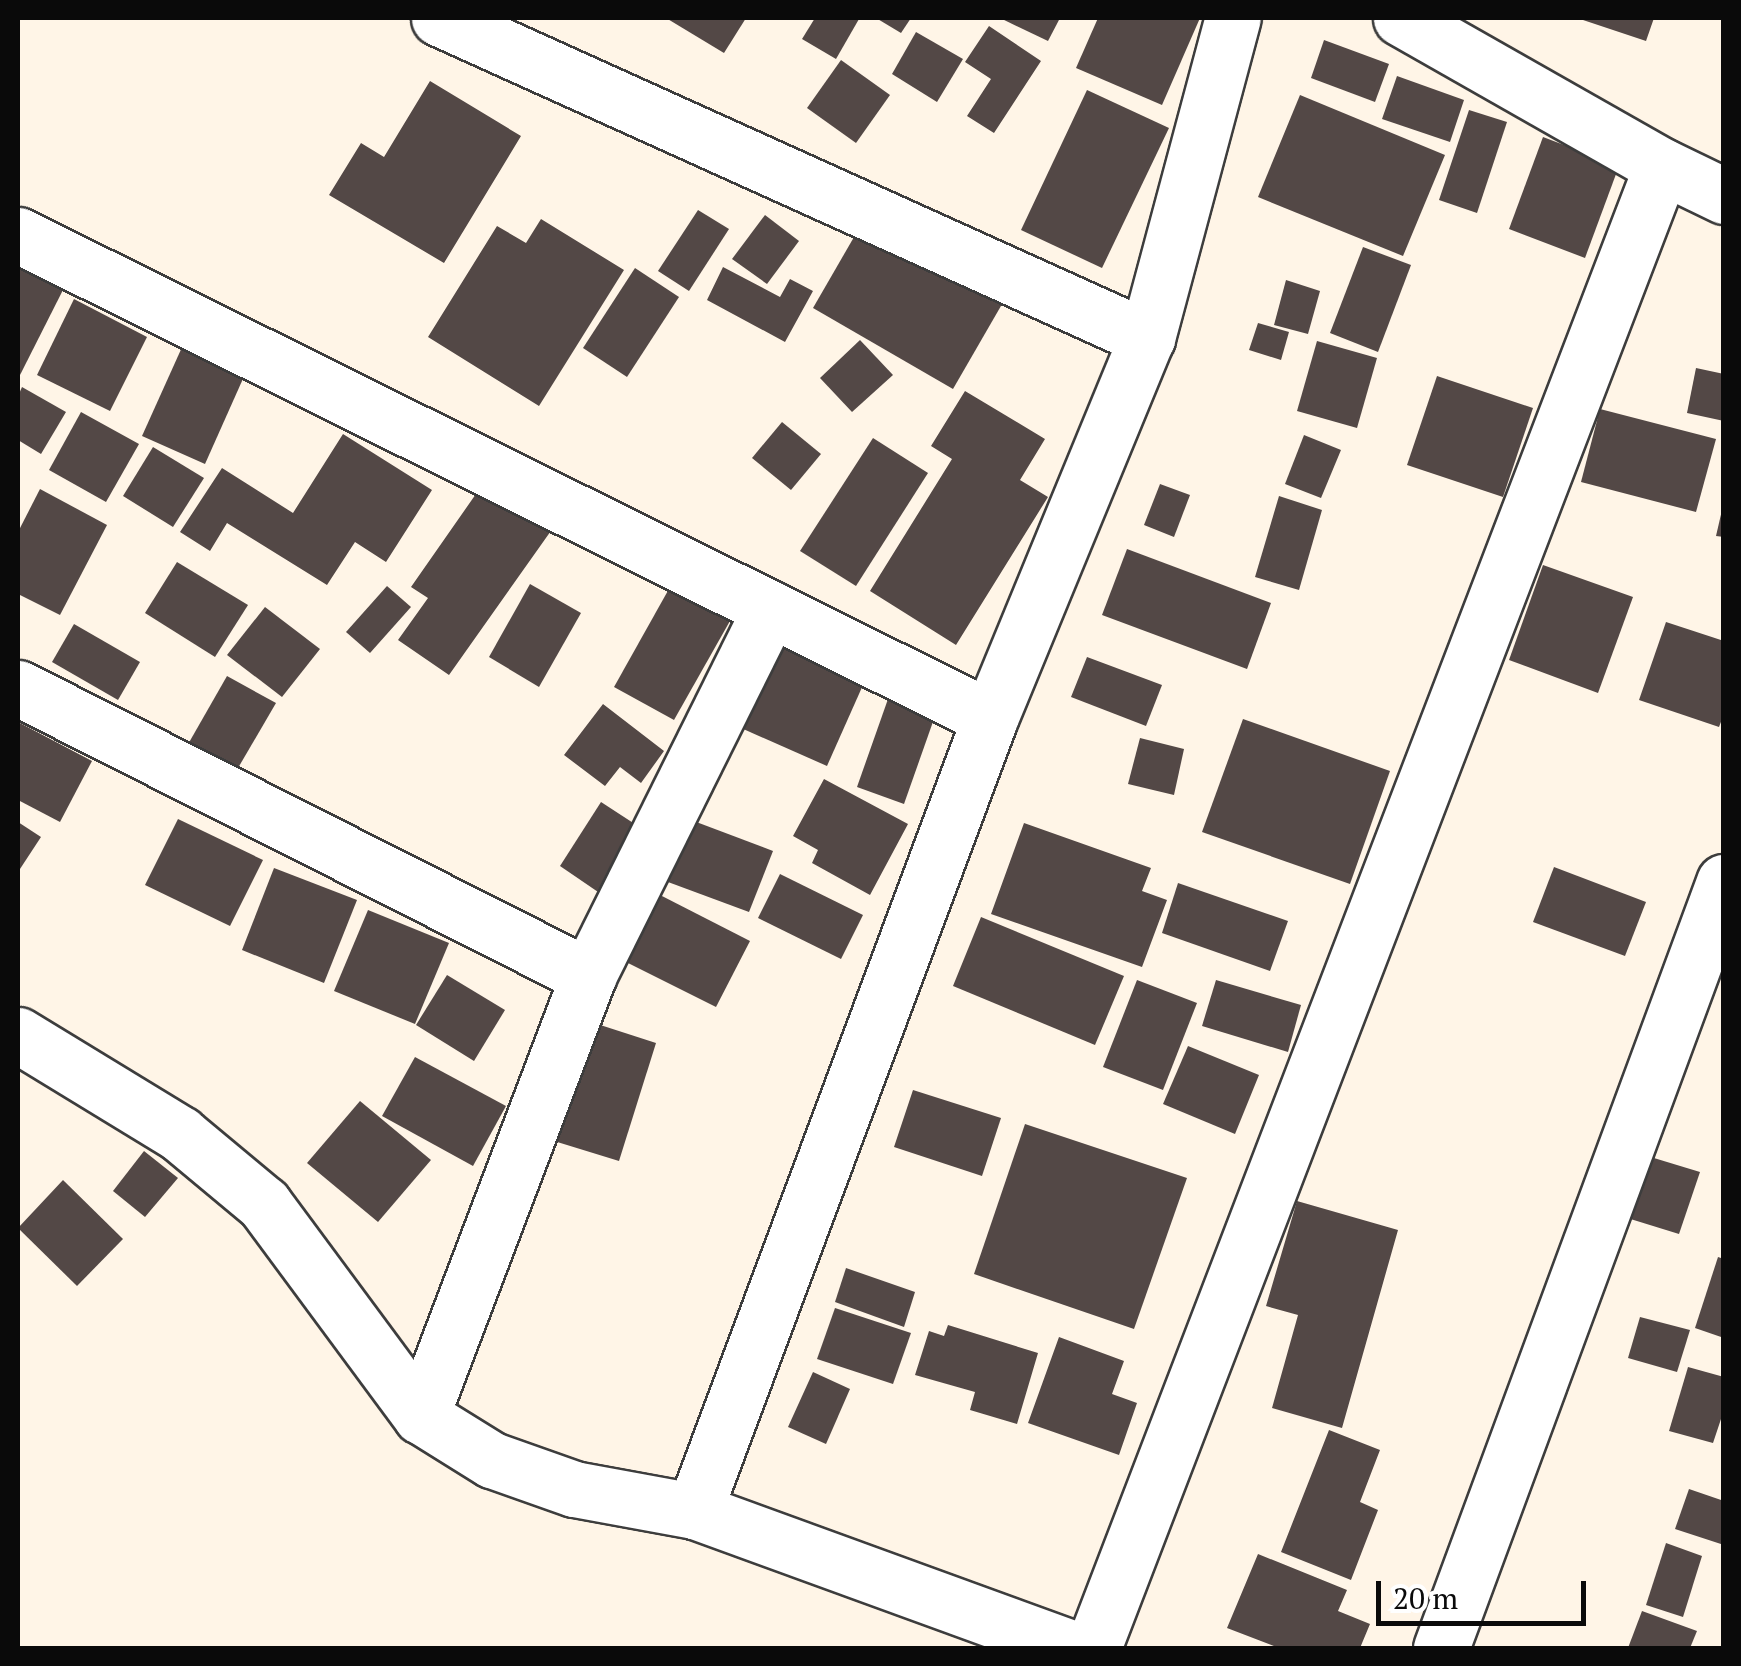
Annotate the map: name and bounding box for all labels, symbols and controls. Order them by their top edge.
scale bar [1381,1561,1591,1623]
text: 20 m [1393,1578,1458,1618]

